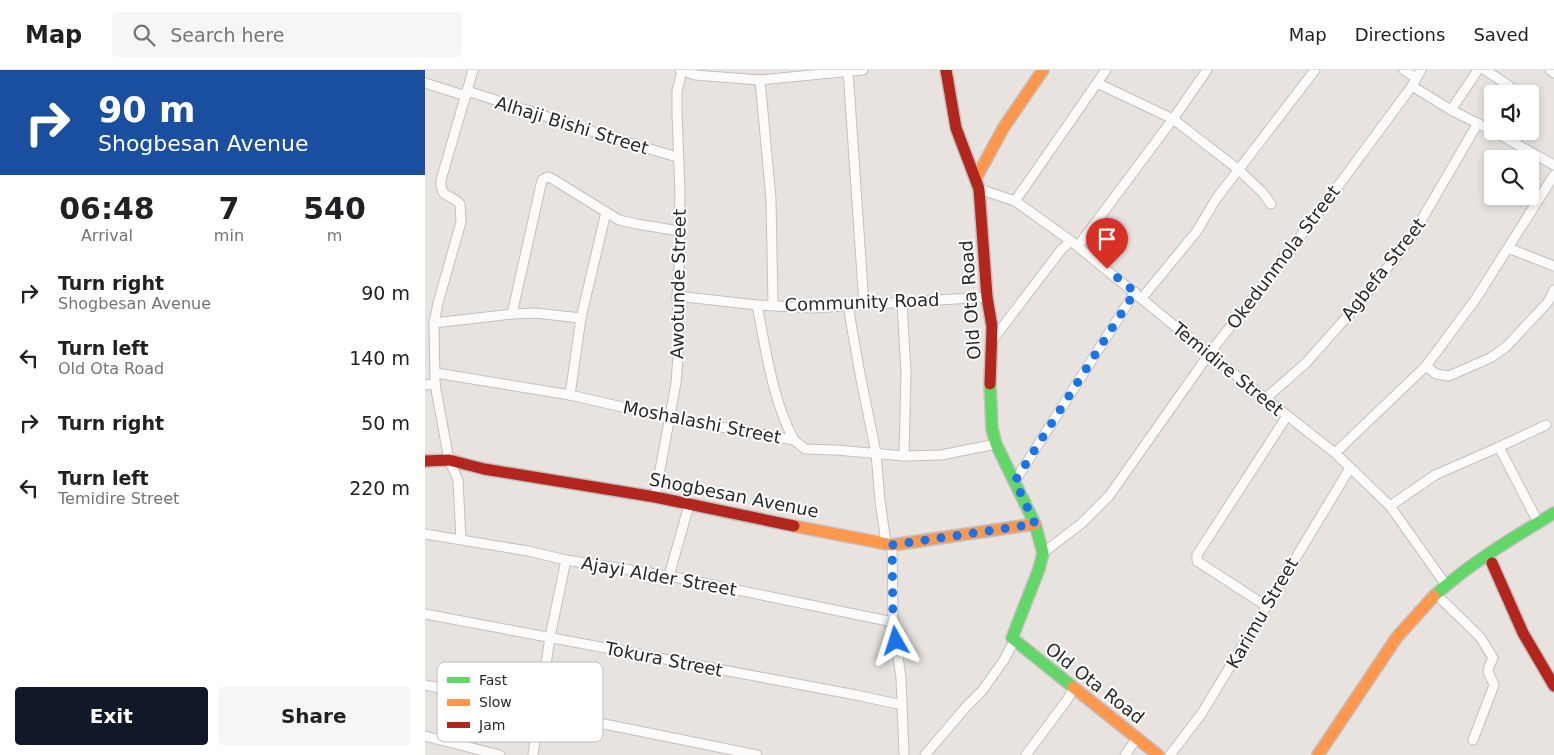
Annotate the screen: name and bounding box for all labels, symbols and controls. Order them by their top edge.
search box [112,12,462,57]
text: Map [25,21,82,49]
icon: search [130,21,158,49]
text: Search here [170,24,284,46]
text: Map [1289,24,1327,45]
text: Directions [1355,24,1445,45]
text: Saved [1473,24,1529,45]
map controls [1484,85,1539,205]
button: sound [1484,85,1539,140]
icon: right [15,90,80,155]
text: 90 m [98,90,195,130]
street label: Alhaji Bishi Street [493,92,651,158]
text: Shogbesan Avenue [98,131,308,156]
button: search [1484,150,1539,205]
street label: Okedunmola Street [1222,181,1344,333]
text: 06:48 [59,191,155,226]
text: 7 [218,191,239,226]
text: 540 [303,191,366,226]
street label: Awotunde Street [666,209,690,359]
street label: Agbefa Street [1337,214,1429,324]
pin [1086,218,1128,269]
icon: arrive [1093,225,1121,253]
text: Arrival [81,226,133,245]
text: min [214,226,244,245]
text: m [327,226,342,245]
street label: Old Ota Road [955,240,985,360]
text: Turn right [58,272,164,294]
icon: right [15,279,43,307]
text: 90 m [361,282,410,304]
street label: Community Road [784,289,940,315]
text: Shogbesan Avenue [58,294,211,313]
street label: Temidire Street [1168,317,1288,420]
text: Turn left [58,337,149,359]
icon: left [15,344,43,372]
text: 140 m [349,347,410,369]
text: Old Ota Road [58,359,164,378]
street label: Moshalashi Street [621,396,783,448]
icon: right [15,409,43,437]
text: Turn right [58,412,164,434]
text: 50 m [361,412,410,434]
text: Turn left [58,467,149,489]
street label: Shogbesan Avenue [647,468,821,522]
icon: left [15,474,43,502]
text: 220 m [349,477,410,499]
text: Temidire Street [58,489,179,508]
street label: Ajayi Alder Street [580,552,738,600]
street label: Karimu Street [1222,554,1302,672]
position arrow [869,614,921,666]
street label: Tokura Street [603,637,724,681]
street label: Old Ota Road [1041,638,1149,728]
legend [437,662,603,742]
text: Fast [479,672,508,688]
button: Exit [15,687,208,745]
button: Share [218,687,410,745]
text: Slow [479,694,512,710]
text: Jam [478,717,505,733]

